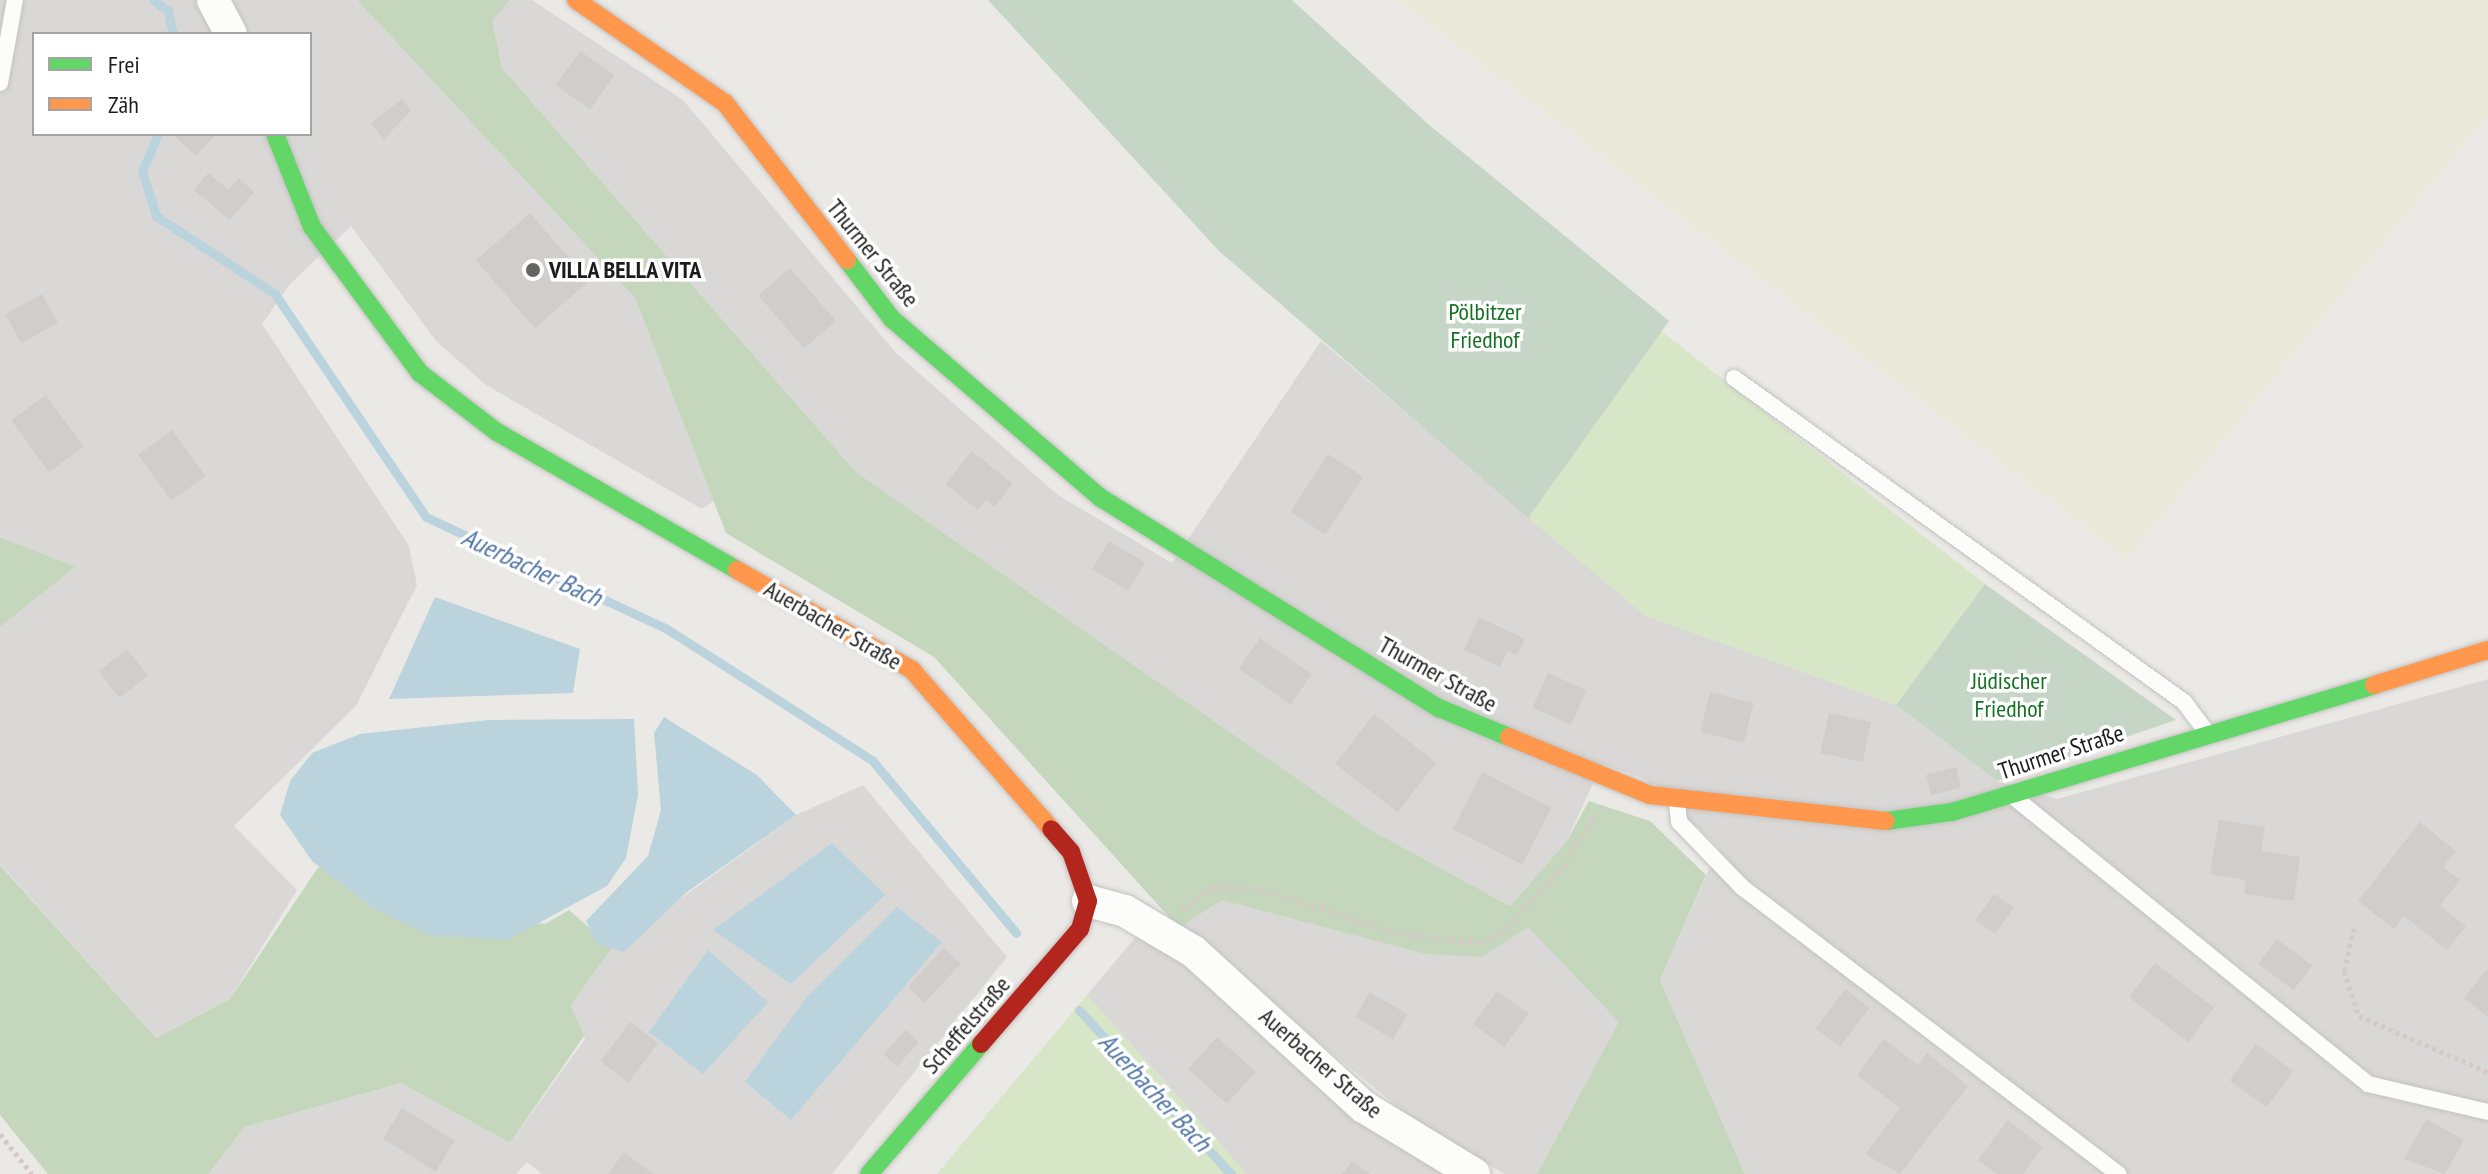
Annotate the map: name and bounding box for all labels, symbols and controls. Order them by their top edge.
legend [32,32,312,136]
text: Frei [108,49,140,80]
text: Zäh [108,89,139,120]
street label: Thurmer Straße [821,193,925,313]
place label: VILLA BELLA VITA [549,256,704,284]
marker: VILLA BELLA VITA [524,261,542,279]
park label: Pölbitzer Friedhof [1448,298,1522,354]
water label: Auerbacher Bach [457,521,607,613]
street label: Auerbacher Straße [759,574,907,676]
street label: Thurmer Straße [1374,630,1502,718]
park label: Jüdischer Friedhof [1971,667,2047,723]
street label: Thurmer Straße [1995,718,2127,786]
street label: Scheffelstraße [916,970,1016,1080]
street label: Auerbacher Straße [1254,1002,1388,1124]
water label: Auerbacher Bach [1092,1026,1218,1158]

